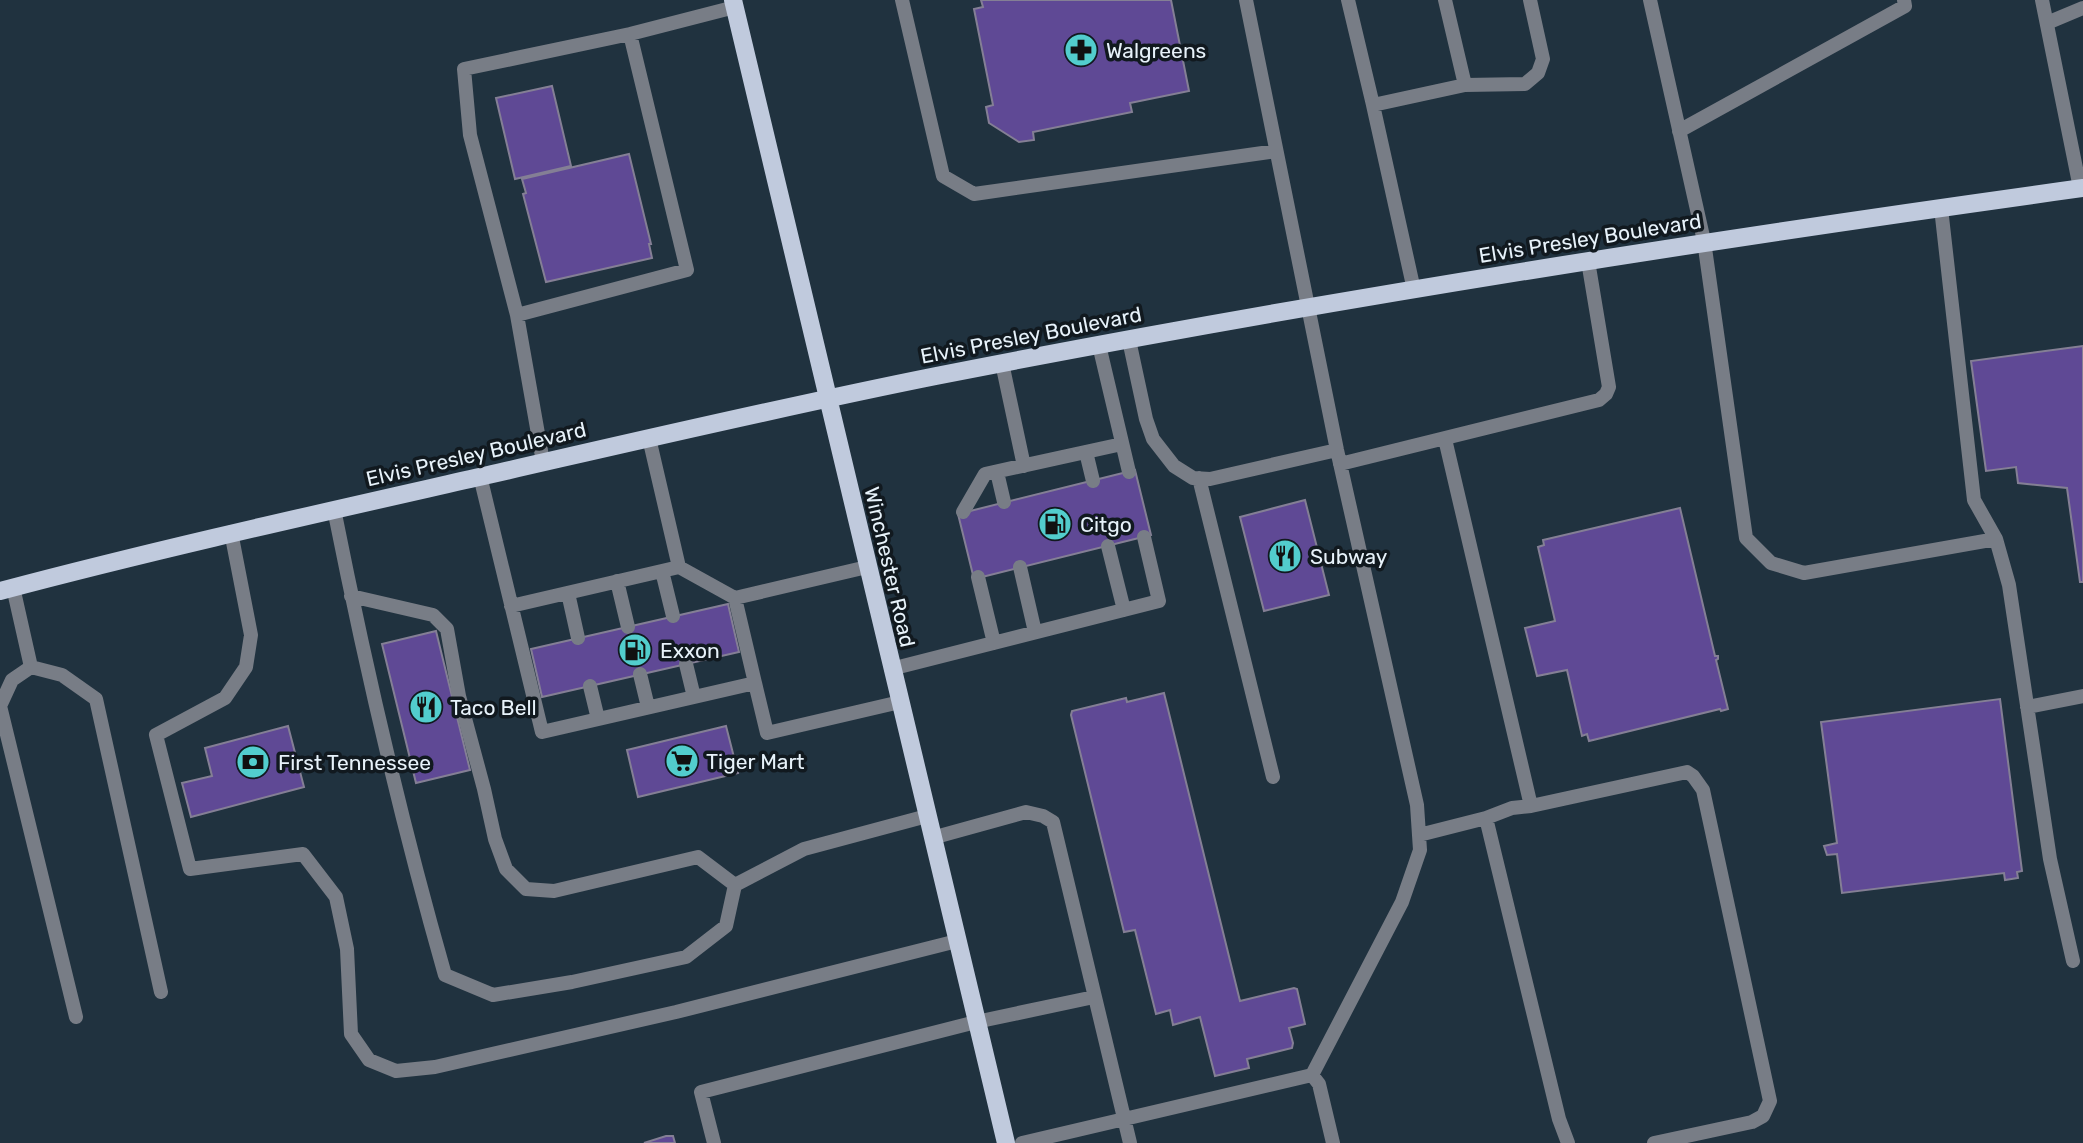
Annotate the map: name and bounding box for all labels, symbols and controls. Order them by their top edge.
pharmacy icon: Walgreens [1062,31,1100,69]
place label: Walgreens [1106,38,1206,63]
street label: Elvis Presley Boulevard [1477,208,1703,268]
street label: Elvis Presley Boulevard [918,301,1144,369]
street label: Elvis Presley Boulevard [364,417,588,491]
street label: Winchester Road [859,484,921,650]
fuel station icon: Citgo [1036,505,1074,543]
place label: Citgo [1080,512,1132,537]
restaurant icon: Subway [1266,537,1304,575]
place label: Subway [1310,544,1388,569]
fuel station icon: Exxon [616,631,654,669]
place label: Exxon [660,638,720,663]
restaurant icon: Taco Bell [407,688,445,726]
place label: Taco Bell [450,695,537,720]
supermarket icon: Tiger Mart [663,742,701,780]
bank icon: First Tennessee [234,743,272,781]
place label: Tiger Mart [706,749,805,774]
place label: First Tennessee [278,750,431,775]

